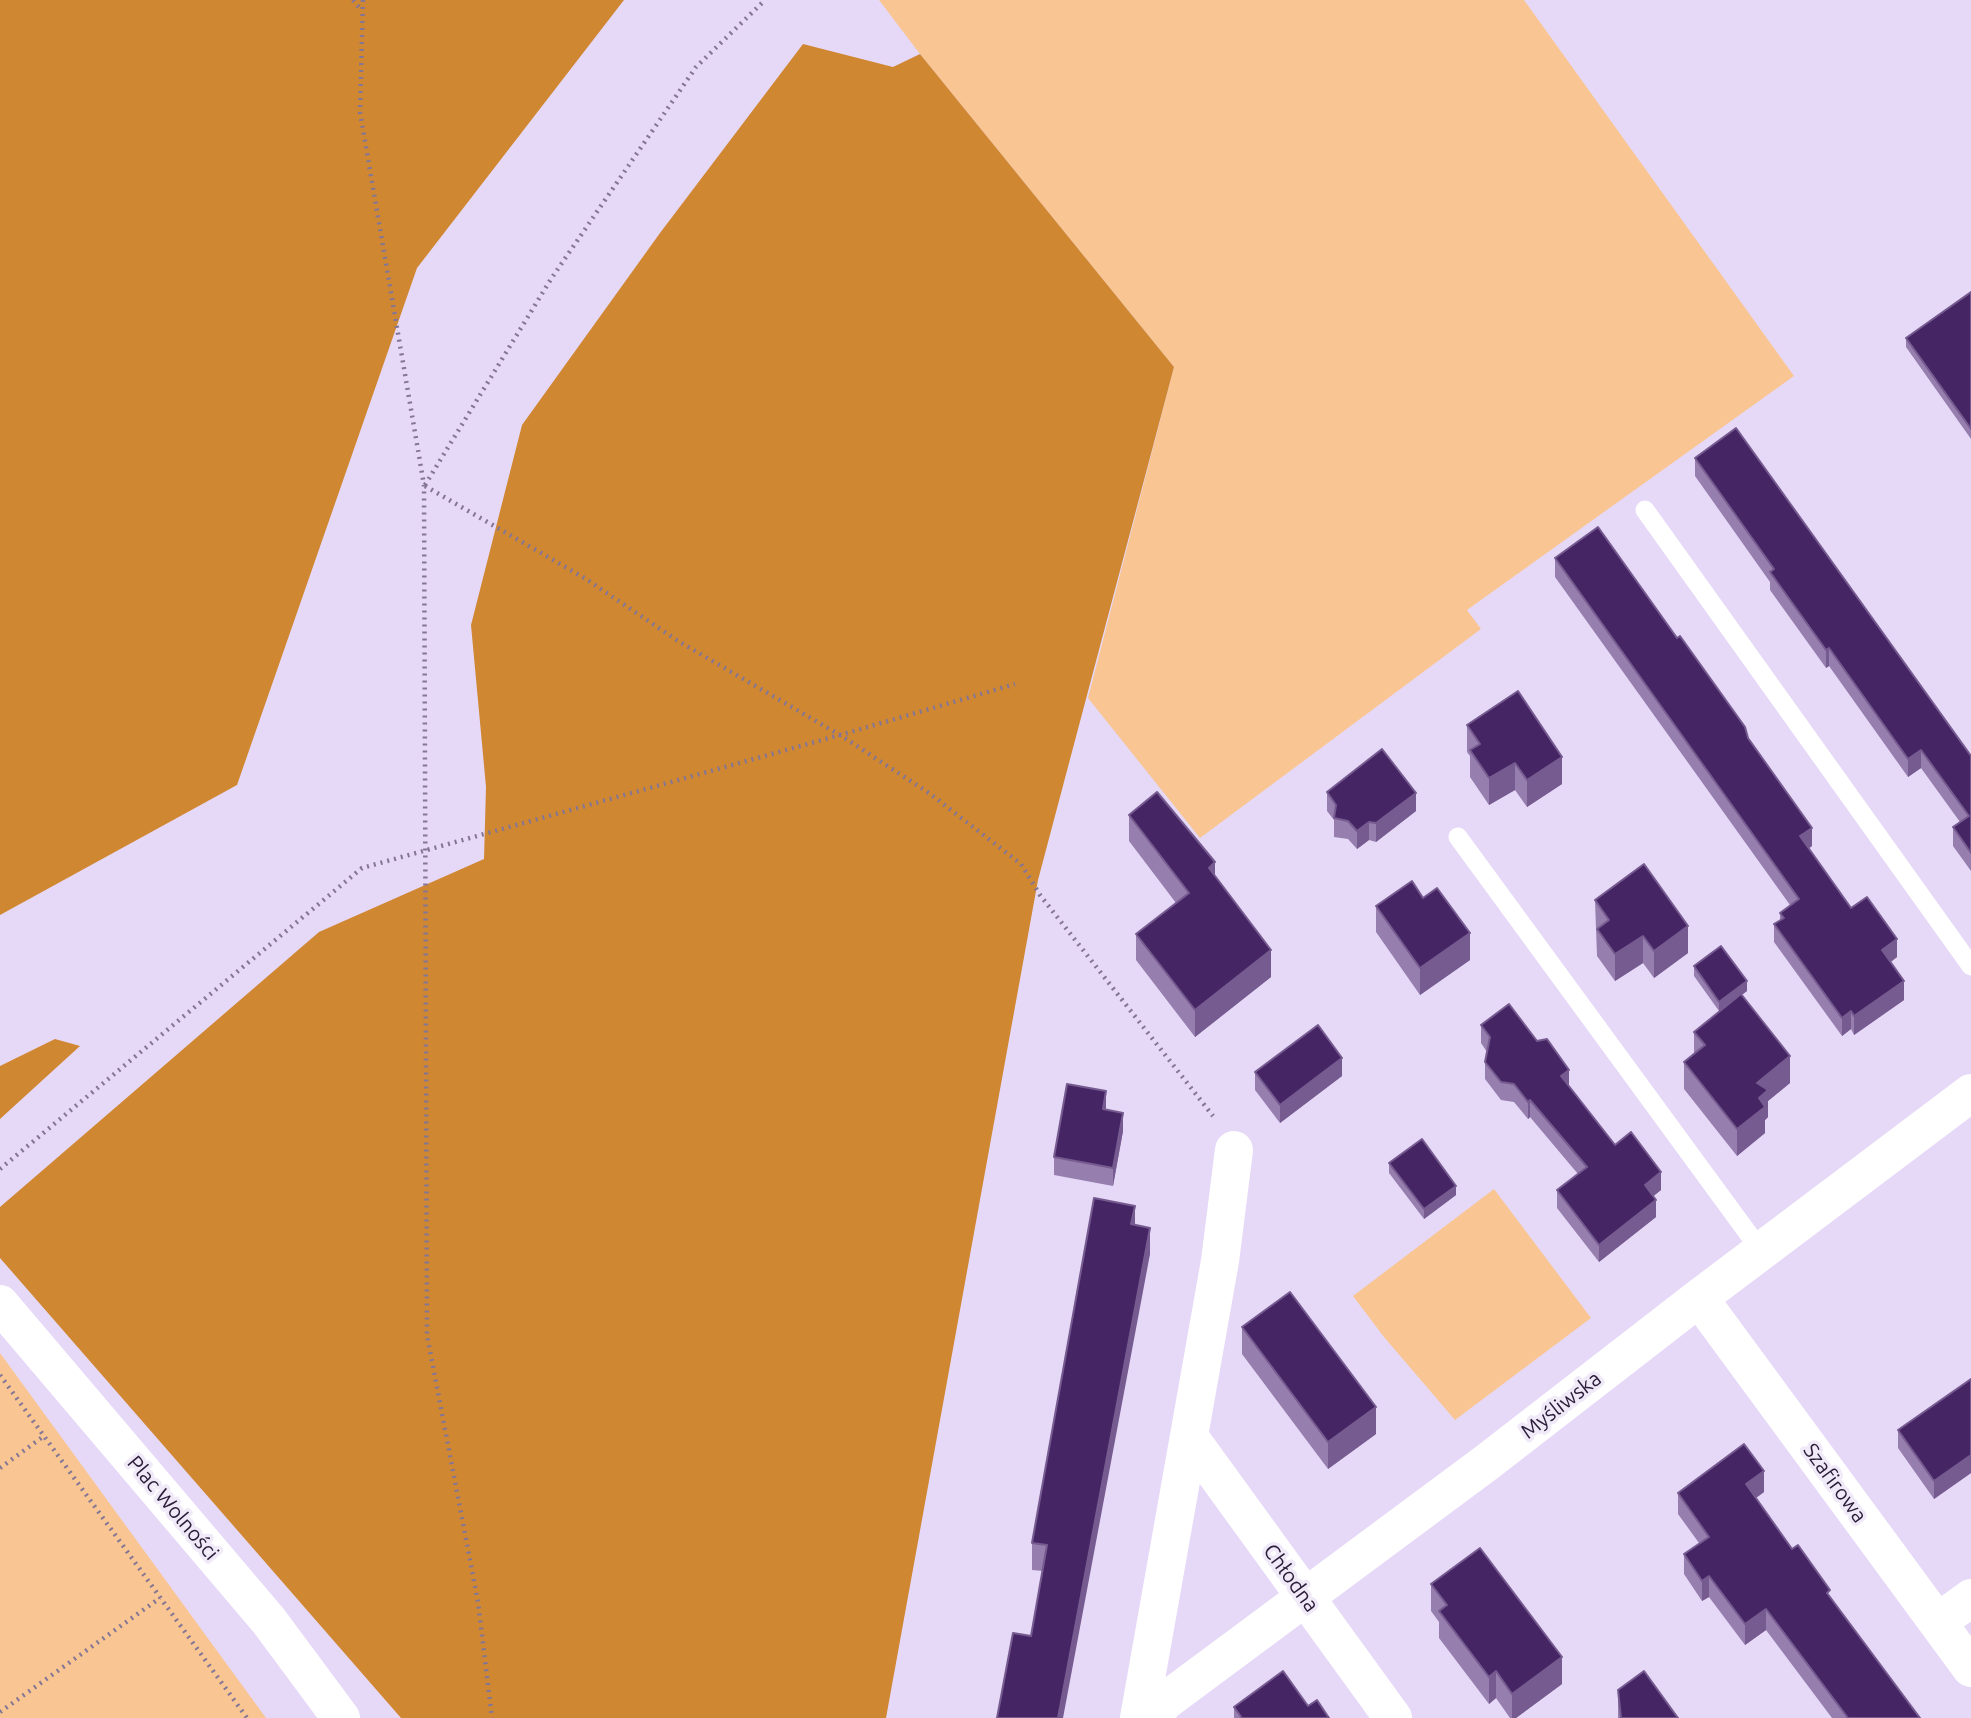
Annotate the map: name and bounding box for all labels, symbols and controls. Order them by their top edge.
street label: Myśliwska [1516,1366,1606,1444]
street label: Szafirowa [1798,1438,1872,1528]
street label: Plac Wolności [122,1451,224,1565]
street label: Chłodna [1258,1539,1324,1617]

